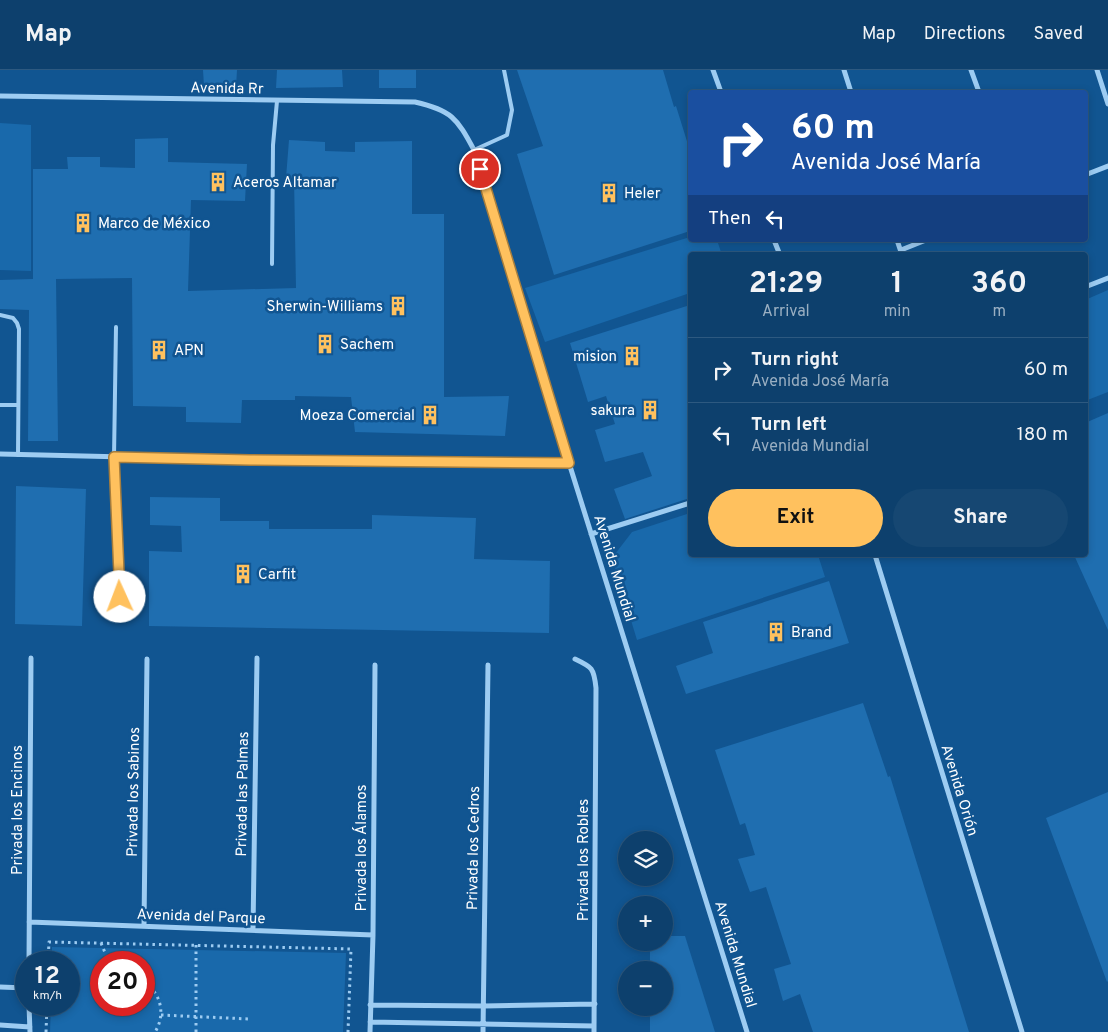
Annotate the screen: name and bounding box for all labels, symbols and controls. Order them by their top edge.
text: Map [25,20,72,50]
text: Map [862,23,896,46]
text: Directions [924,23,1006,46]
text: Saved [1034,23,1083,46]
street label: Avenida Rr [190,79,264,100]
text: 60 m [791,107,875,151]
icon: right [708,110,773,175]
pin [459,148,501,190]
text: Avenida José María [791,150,981,177]
icon: arrive [466,155,494,183]
building icon: Aceros Altamar [207,171,229,193]
place label: Aceros Altamar [233,174,337,193]
building icon: Heler [598,182,620,204]
place label: Heler [624,185,661,204]
icon: left [761,205,789,233]
text: Then [708,207,751,231]
building icon: Marco de México [72,212,94,234]
place label: Marco de México [98,215,210,234]
text: 21:29 [749,266,823,303]
text: 1 [891,266,903,303]
text: 360 [971,266,1027,303]
building icon: Sherwin-Williams [387,295,409,317]
place label: Sherwin-Williams [267,298,383,317]
text: Arrival [762,302,810,322]
text: min [884,302,910,322]
text: m [992,302,1006,322]
building icon: Sachem [314,333,336,355]
place label: Sachem [340,336,394,355]
building icon: APN [148,339,170,361]
place label: APN [174,342,204,361]
building icon: mision [621,345,643,367]
place label: mision [573,348,617,367]
text: Turn right [751,348,839,372]
icon: right [708,356,736,384]
text: 60 m [1024,358,1068,382]
text: Avenida José María [751,372,889,392]
building icon: sakura [639,399,661,421]
place label: sakura [591,402,635,421]
building icon: Moeza Comercial [419,404,441,426]
place label: Moeza Comercial [300,407,415,426]
text: Turn left [751,413,827,437]
icon: left [708,421,736,449]
text: 180 m [1017,423,1068,447]
text: Avenida Mundial [751,437,869,457]
button: Exit [708,489,883,547]
button: Share [893,489,1068,547]
street label: Avenida Mundial [588,513,639,624]
building icon: Carfit [232,563,254,585]
place label: Carfit [258,566,296,585]
position arrow [93,570,145,622]
building icon: Brand [765,621,787,643]
place label: Brand [791,624,832,643]
street label: Privada los Sabinos [124,727,145,857]
street label: Privada las Palmas [233,731,254,857]
street label: Avenida Orión [936,742,982,839]
street label: Privada los Encinos [9,745,28,875]
street label: Privada los Álamos [352,785,372,911]
street label: Privada los Cedros [464,786,485,910]
street label: Privada los Robles [575,799,594,921]
map controls [618,831,673,1016]
button: layers [618,831,673,886]
button: + [618,896,673,951]
street label: Avenida Mundial [709,899,760,1010]
street label: Avenida del Parque [136,906,266,929]
speed limit sign: 20 [90,951,155,1016]
text: 12 [35,961,60,993]
button: − [618,961,673,1016]
text: km/h [33,988,62,1004]

